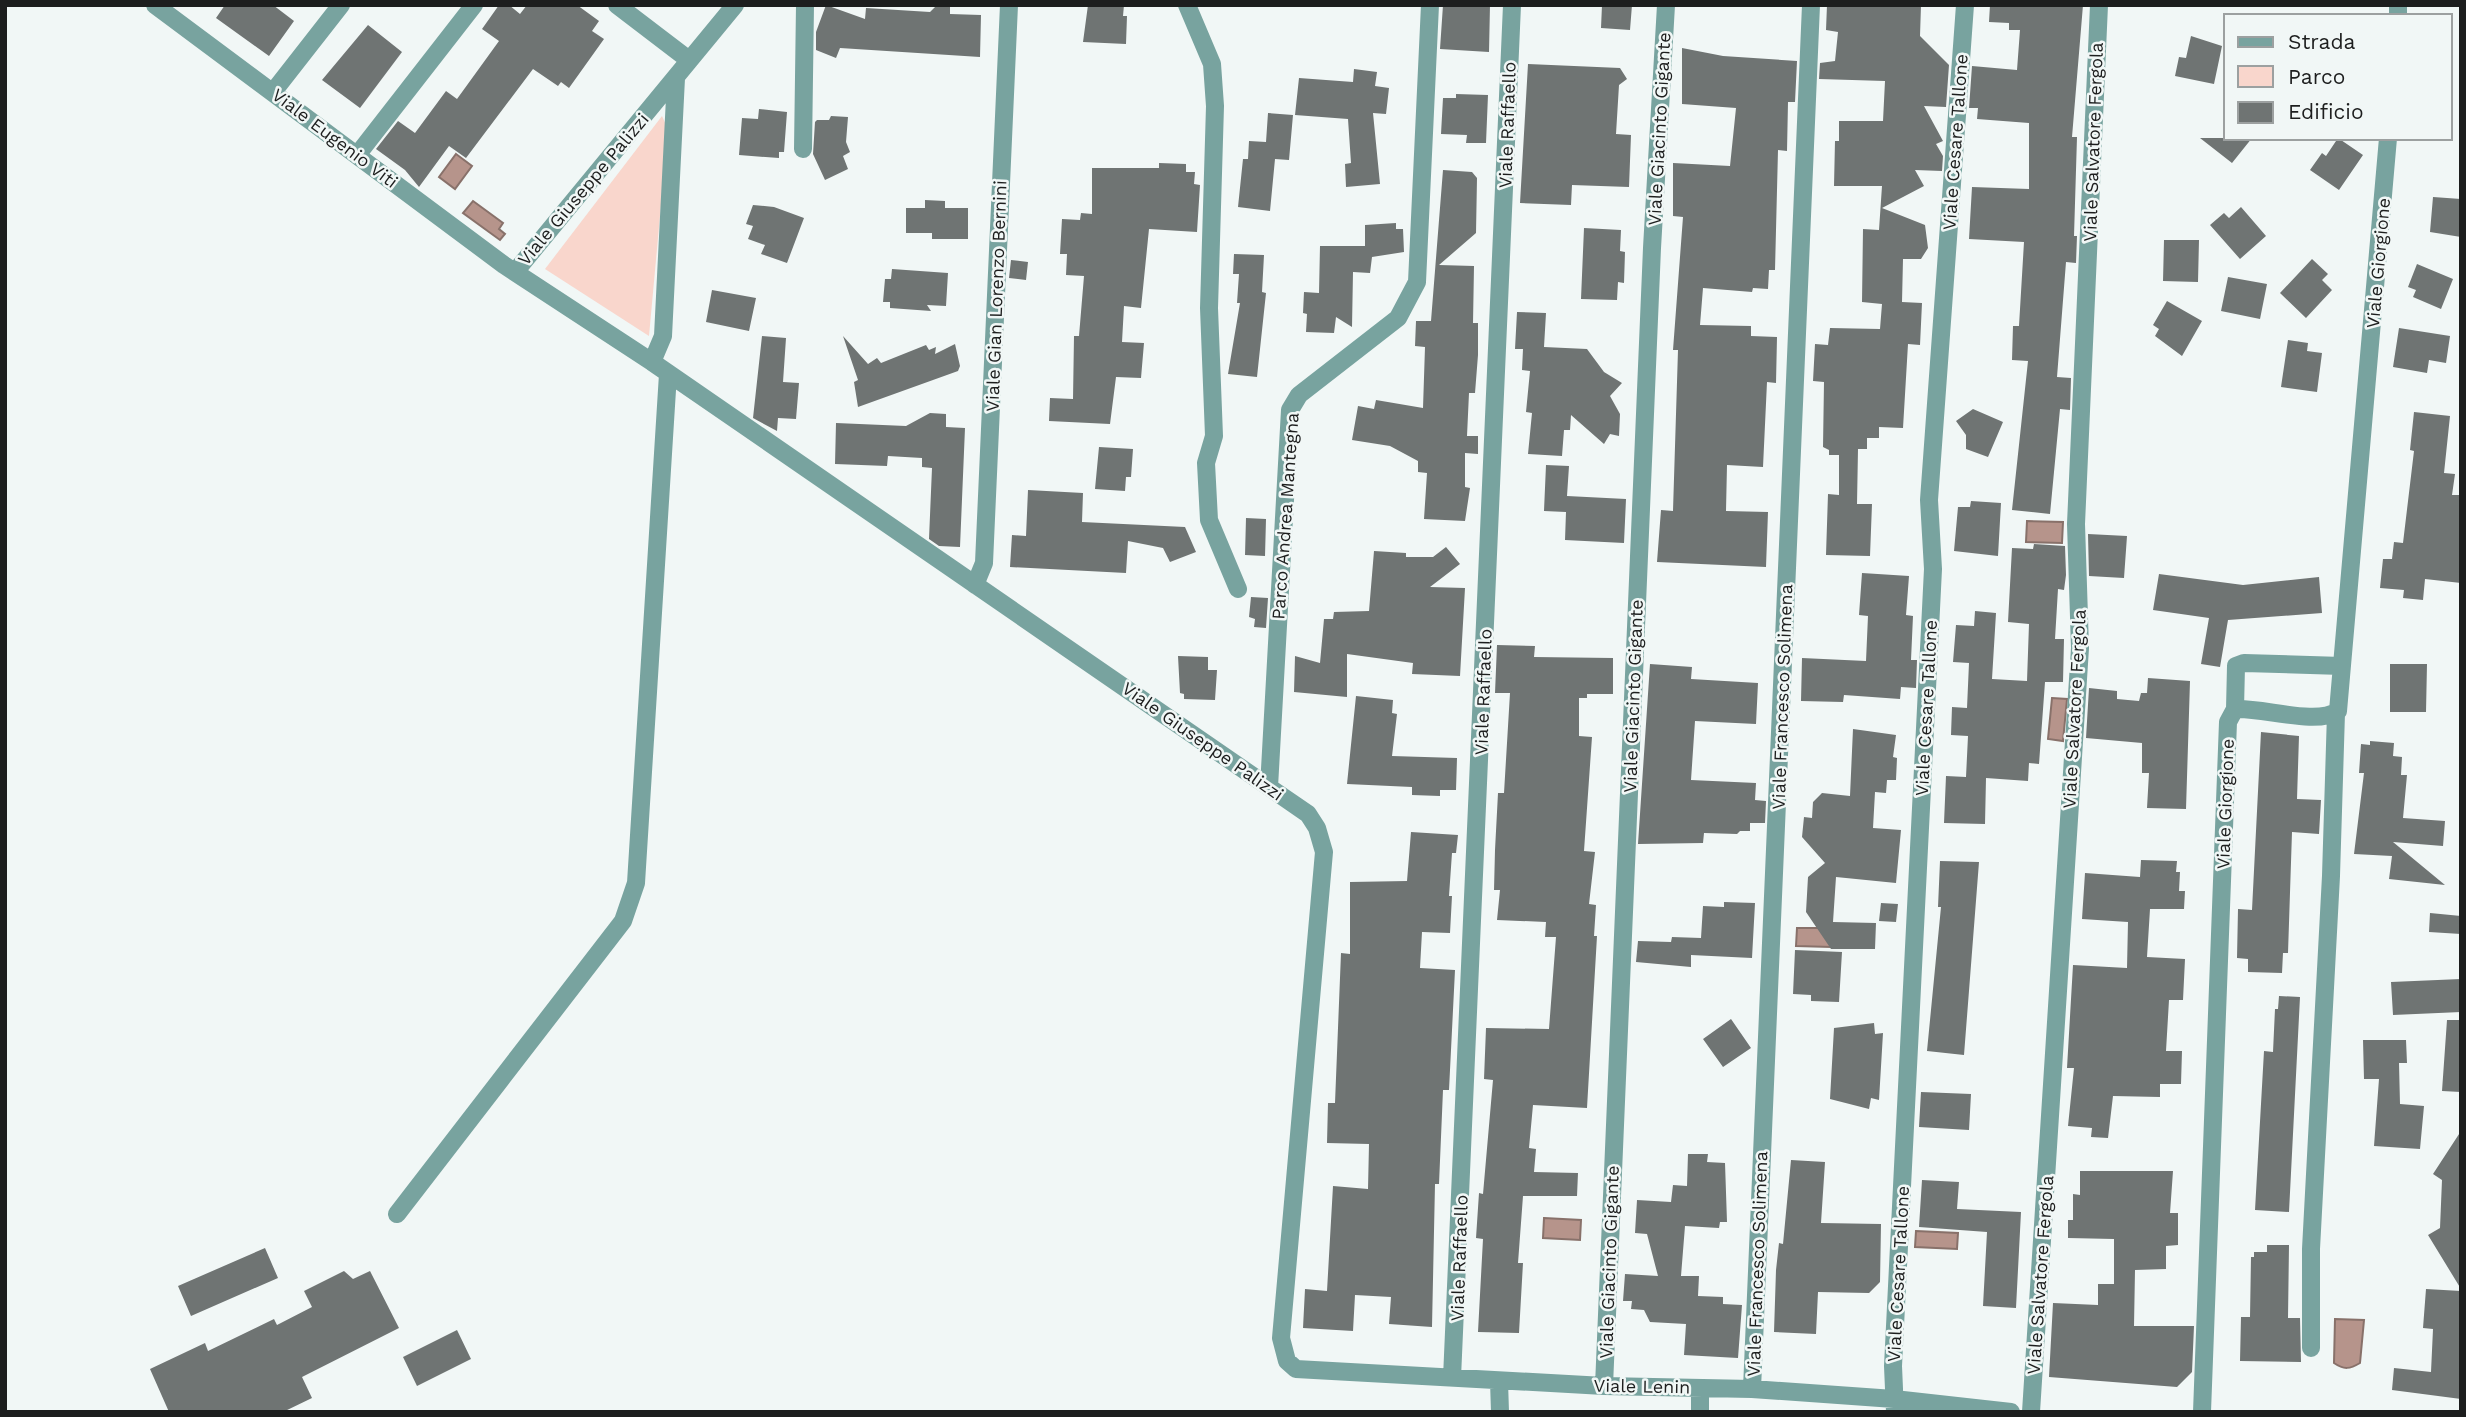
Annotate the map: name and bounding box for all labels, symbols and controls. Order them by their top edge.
legend [2224,14,2452,140]
text: Strada [2288,29,2356,54]
street label: Viale Giacinto Gigante [1643,32,1675,226]
street label: Viale Salvatore Fergola [2079,42,2107,242]
street label: Viale Cesare Tallone [1938,53,1972,231]
street label: Viale Raffaello [1494,61,1520,189]
text: Parco [2288,64,2345,89]
street label: Viale Eugenio Viti [268,84,402,192]
text: Edificio [2288,99,2364,124]
street label: Viale Giuseppe Palizzi [513,109,653,269]
street label: Viale Gian Lorenzo Bernini [981,180,1011,412]
street label: Viale Giorgione [2362,197,2394,329]
street label: Parco Andrea Mantegna [1267,412,1303,620]
street label: Viale Francesco Solimena [1768,584,1796,810]
street label: Viale Giacinto Gigante [1619,599,1647,793]
street label: Viale Salvatore Fergola [2058,609,2090,809]
street label: Viale Cesare Tallone [1911,619,1941,797]
street label: Viale Raffaello [1470,628,1496,756]
street label: Viale Giuseppe Palizzi [1118,677,1288,805]
street label: Viale Giorgione [2212,738,2238,870]
street label: Viale Francesco Solimena [1743,1151,1771,1377]
street label: Viale Giacinto Gigante [1595,1165,1623,1359]
street label: Viale Salvatore Fergola [2023,1175,2057,1375]
street label: Viale Cesare Tallone [1883,1185,1913,1363]
street label: Viale Raffaello [1446,1194,1472,1322]
street label: Viale Lenin [1594,1375,1690,1397]

